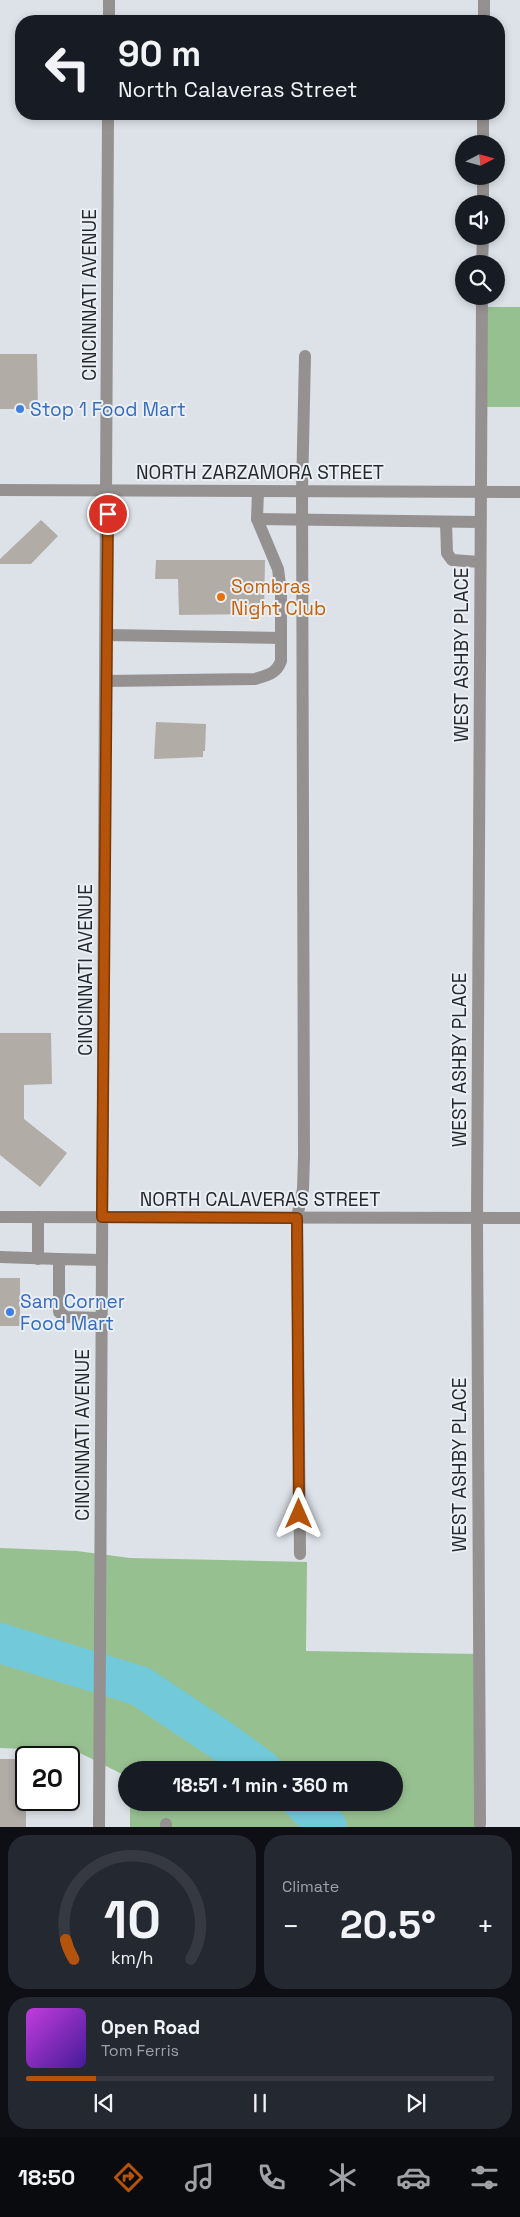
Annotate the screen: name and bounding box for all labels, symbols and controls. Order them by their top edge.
text: 90 m [118,32,201,76]
icon: left [35,35,100,100]
text: North Calaveras Street [118,75,357,103]
north arrow [455,135,505,185]
map controls [455,135,505,305]
button: sound [455,195,505,245]
street label: CINCINNATI AVENUE [77,209,102,381]
button: search [455,255,505,305]
place label: Stop 1 Food Mart [30,397,186,422]
marker: Stop 1 Food Mart [14,403,26,415]
street label: NORTH ZARZAMORA STREET [136,460,384,485]
pin [87,493,129,535]
icon: arrive [94,500,122,528]
street label: WEST ASHBY PLACE [449,568,474,742]
place label: Sombras Night Club [231,574,326,621]
marker: Sombras Night Club [215,591,227,603]
street label: CINCINNATI AVENUE [73,884,98,1056]
street label: WEST ASHBY PLACE [447,973,472,1147]
street label: NORTH CALAVERAS STREET [140,1187,380,1212]
place label: Sam Corner Food Mart [20,1289,125,1336]
marker: Sam Corner Food Mart [4,1306,16,1318]
street label: CINCINNATI AVENUE [70,1349,95,1521]
street label: WEST ASHBY PLACE [447,1378,472,1552]
position arrow [272,1487,324,1539]
speed limit sign: 20 [15,1746,80,1811]
text: 18:51 · 1 min · 360 m [173,1773,348,1798]
text: Climate [282,1876,339,1897]
text: 10 [103,1887,161,1953]
text: 20.5° [340,1901,436,1949]
text: − [282,1908,299,1944]
text: + [477,1908,494,1944]
text: km/h [111,1946,153,1969]
text: Open Road [101,2015,200,2040]
text: Tom Ferris [101,2040,179,2061]
icon: previous [90,2089,118,2117]
icon: pause [246,2089,274,2117]
icon: next [402,2089,430,2117]
icon: directions [111,2160,146,2195]
icon: music [182,2160,217,2195]
icon: phone [254,2160,289,2195]
icon: climate [325,2160,360,2195]
icon: car [396,2160,431,2195]
icon: filters [467,2160,502,2195]
text: 18:50 [18,2163,75,2191]

